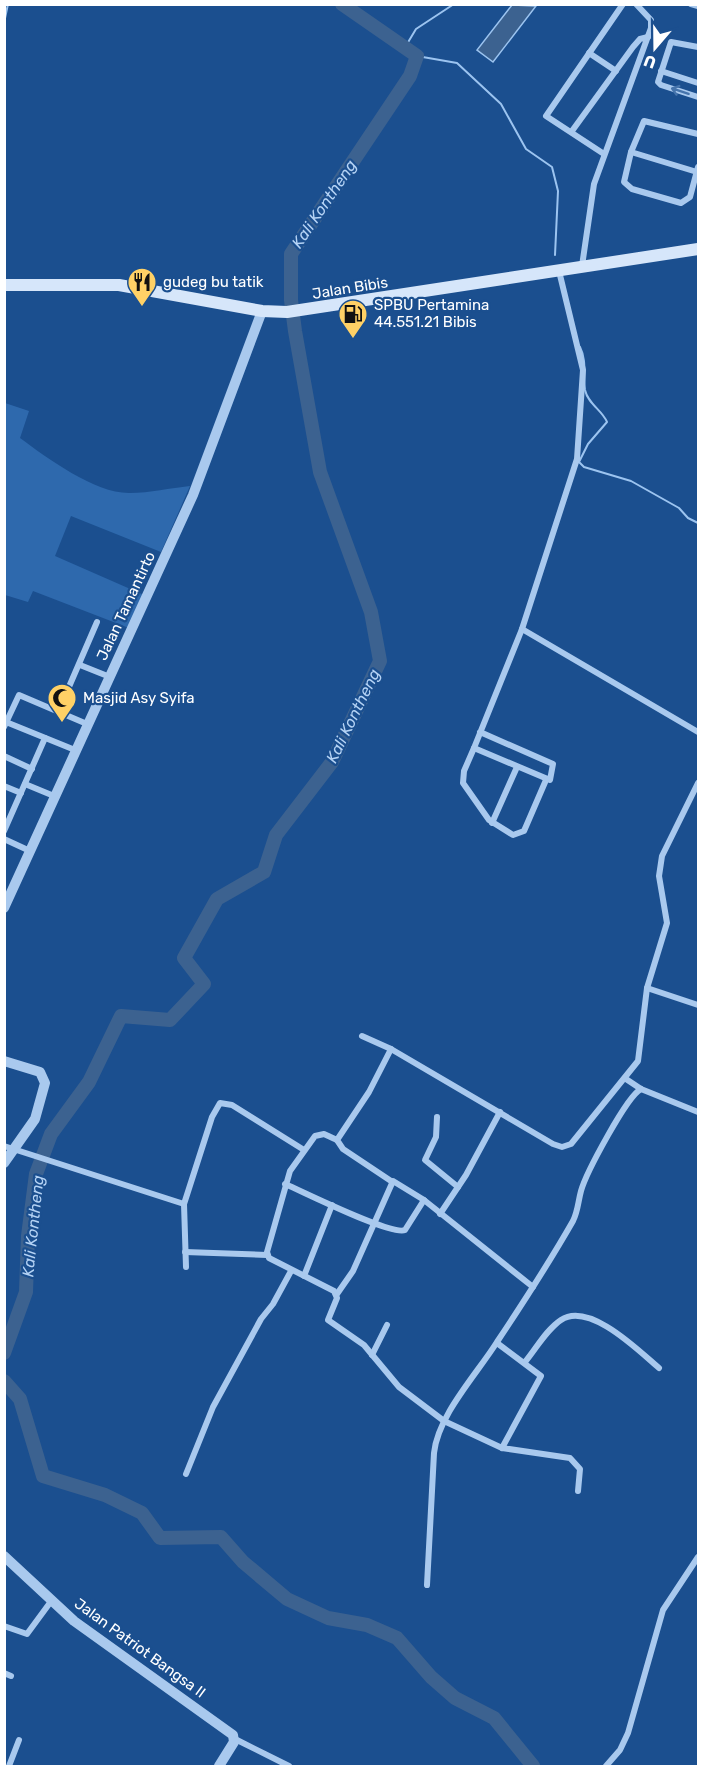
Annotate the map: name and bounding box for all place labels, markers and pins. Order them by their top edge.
restaurant icon: gudeg bu tatik [126,266,158,308]
place label: gudeg bu tatik [163,273,264,291]
place label: SPBU Pertamina 44.551.21 Bibis [374,296,489,331]
fuel station icon: SPBU Pertamina 44.551.21 Bibis [337,298,369,340]
mosque icon: Masjid Asy Syifa [46,682,78,724]
place label: Masjid Asy Syifa [83,689,195,707]

